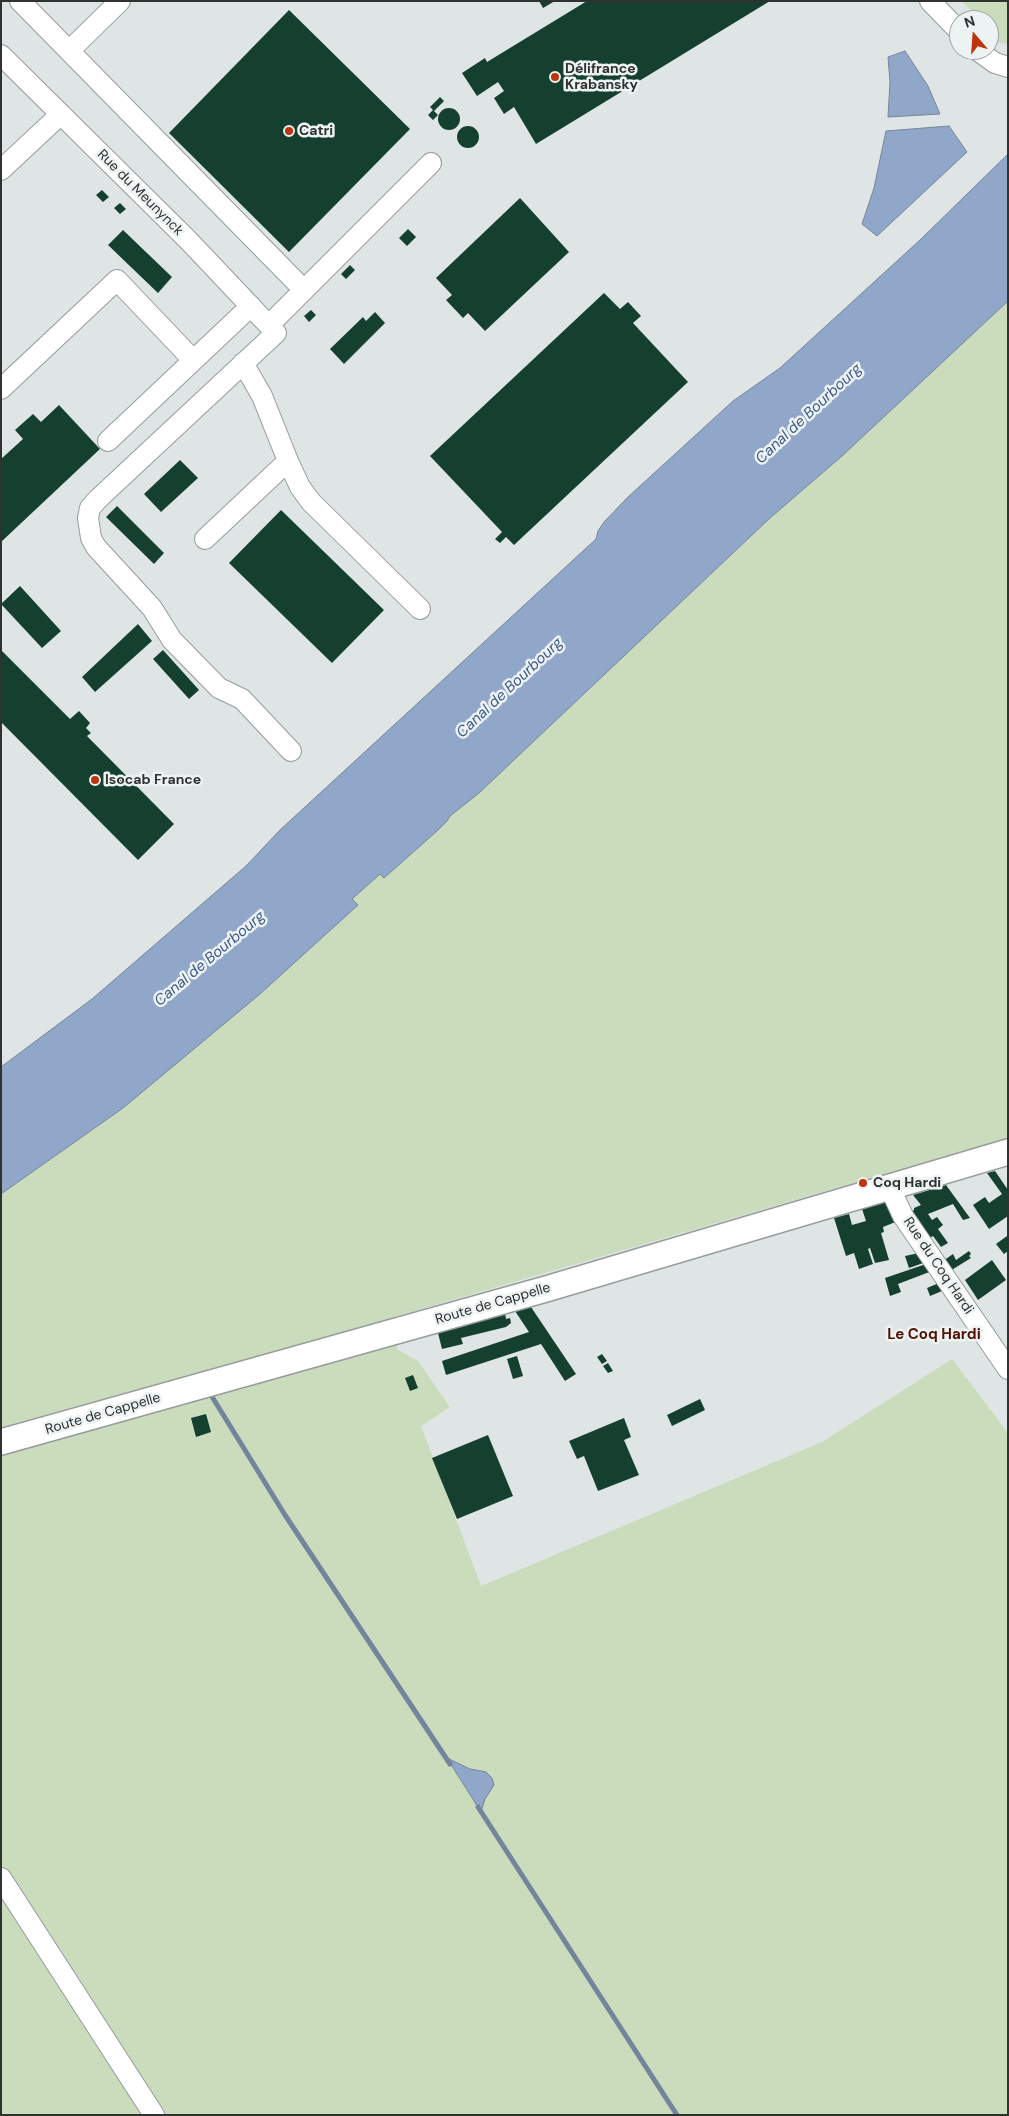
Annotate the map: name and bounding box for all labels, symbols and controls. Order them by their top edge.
north arrow [949,10,999,60]
text: N [962,12,977,32]
place label: Délifrance Krabansky [565,61,638,94]
marker: Délifrance Krabansky [549,71,561,83]
place label: Catri [299,123,333,139]
marker: Catri [283,125,295,137]
street label: Rue du Meunynck [93,146,187,240]
water label: Canal de Bourbourg [752,360,866,468]
water label: Canal de Bourbourg [453,634,567,742]
place label: Isocab France [105,772,201,788]
marker: Isocab France [89,774,101,786]
water label: Canal de Bourbourg [151,908,269,1010]
place label: Coq Hardi [873,1175,941,1191]
marker: Coq Hardi [857,1177,869,1189]
street label: Rue du Coq Hardi [899,1214,977,1318]
street label: Route de Cappelle [434,1280,552,1328]
district label: Le Coq Hardi [887,1326,981,1344]
street label: Route de Cappelle [44,1390,162,1438]

